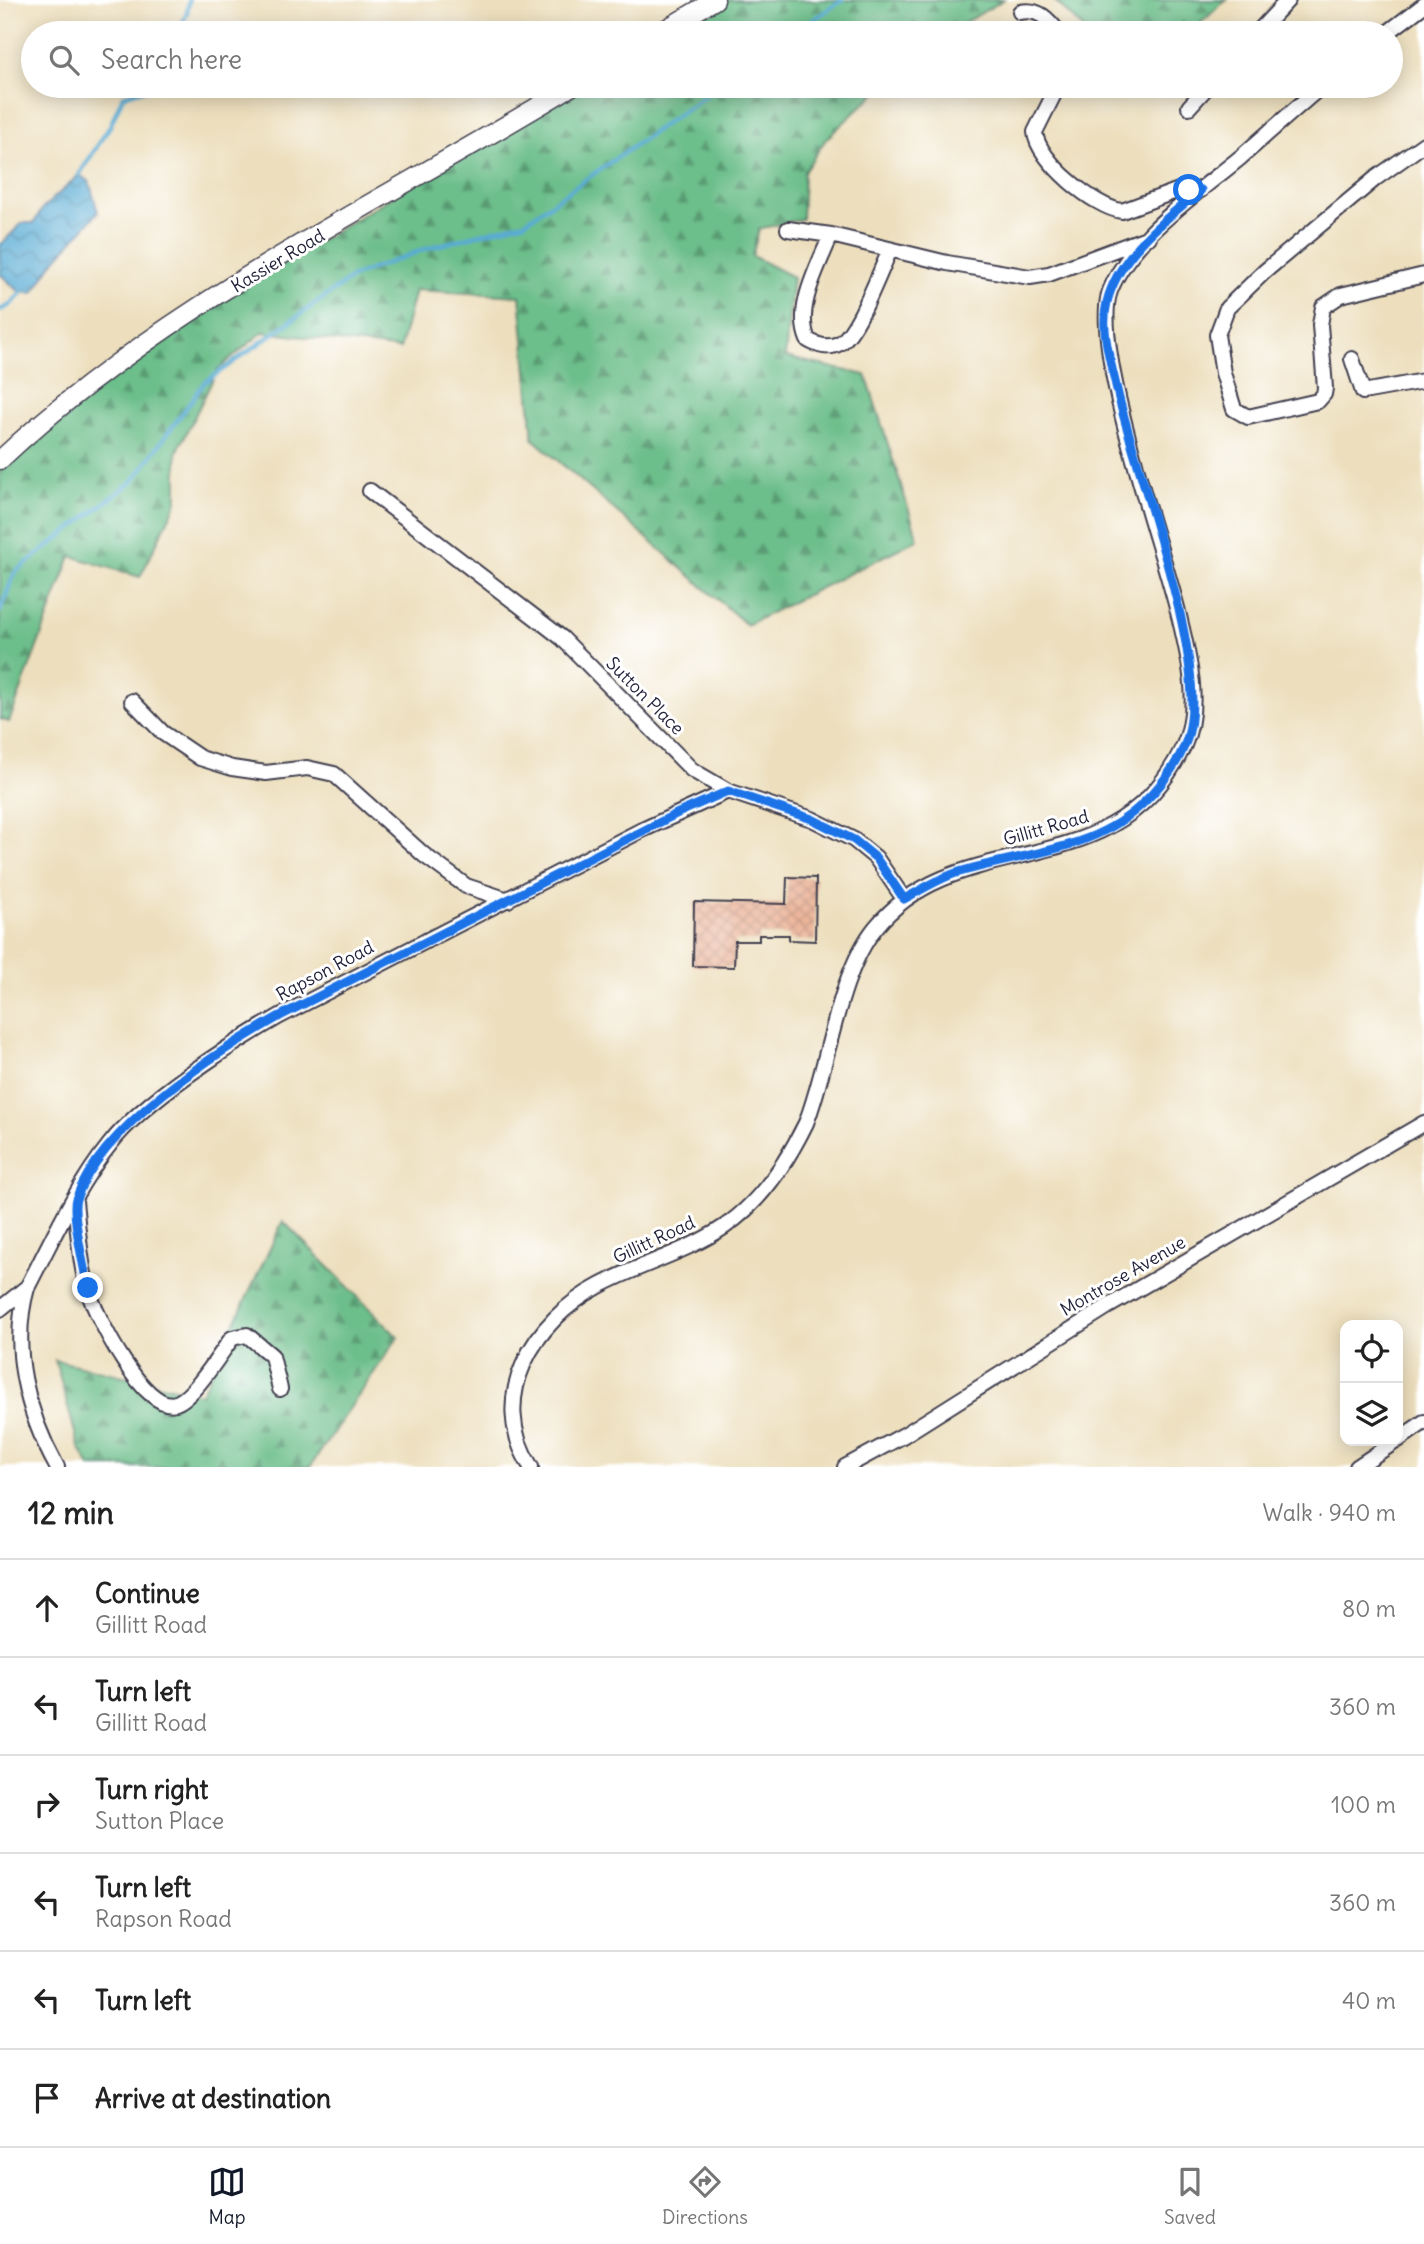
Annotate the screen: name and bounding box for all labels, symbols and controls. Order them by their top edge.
search box [21,21,1403,98]
icon: search [45,41,83,79]
text: Search here [101,43,242,76]
route start [1173,174,1204,205]
street label: Kassier Road [227,223,329,298]
street label: Sutton Place [601,652,689,740]
street label: Gillitt Road [1001,804,1092,851]
street label: Rapson Road [272,935,378,1006]
street label: Gillitt Road [609,1210,699,1269]
street label: Montrose Avenue [1056,1230,1189,1321]
route end [72,1272,103,1303]
map controls [1340,1320,1403,1446]
button: locate [1340,1320,1403,1383]
button: layers [1340,1383,1403,1446]
text: 12 min [28,1494,114,1532]
text: Walk · 940 m [1262,1498,1396,1527]
text: Continue [95,1577,200,1610]
icon: ahead [28,1589,66,1627]
text: 80 m [1342,1594,1396,1623]
text: Gillitt Road [95,1610,207,1639]
text: Turn left [95,1675,191,1708]
icon: left [28,1687,66,1725]
text: 360 m [1329,1692,1396,1721]
text: Gillitt Road [95,1708,207,1737]
text: Turn right [95,1773,208,1806]
icon: right [28,1785,66,1823]
text: 100 m [1331,1790,1396,1819]
text: Sutton Place [95,1806,224,1835]
text: Turn left [95,1871,191,1904]
icon: left [28,1883,66,1921]
text: 360 m [1329,1888,1396,1917]
text: Rapson Road [95,1904,232,1933]
icon: left [28,1981,66,2019]
text: Turn left [95,1984,191,2017]
text: 40 m [1342,1986,1396,2015]
icon: arrive [28,2079,66,2117]
text: Arrive at destination [95,2082,331,2115]
tab: Map [208,2163,246,2229]
tab: Directions [662,2163,748,2229]
tab: Saved [1164,2163,1216,2229]

